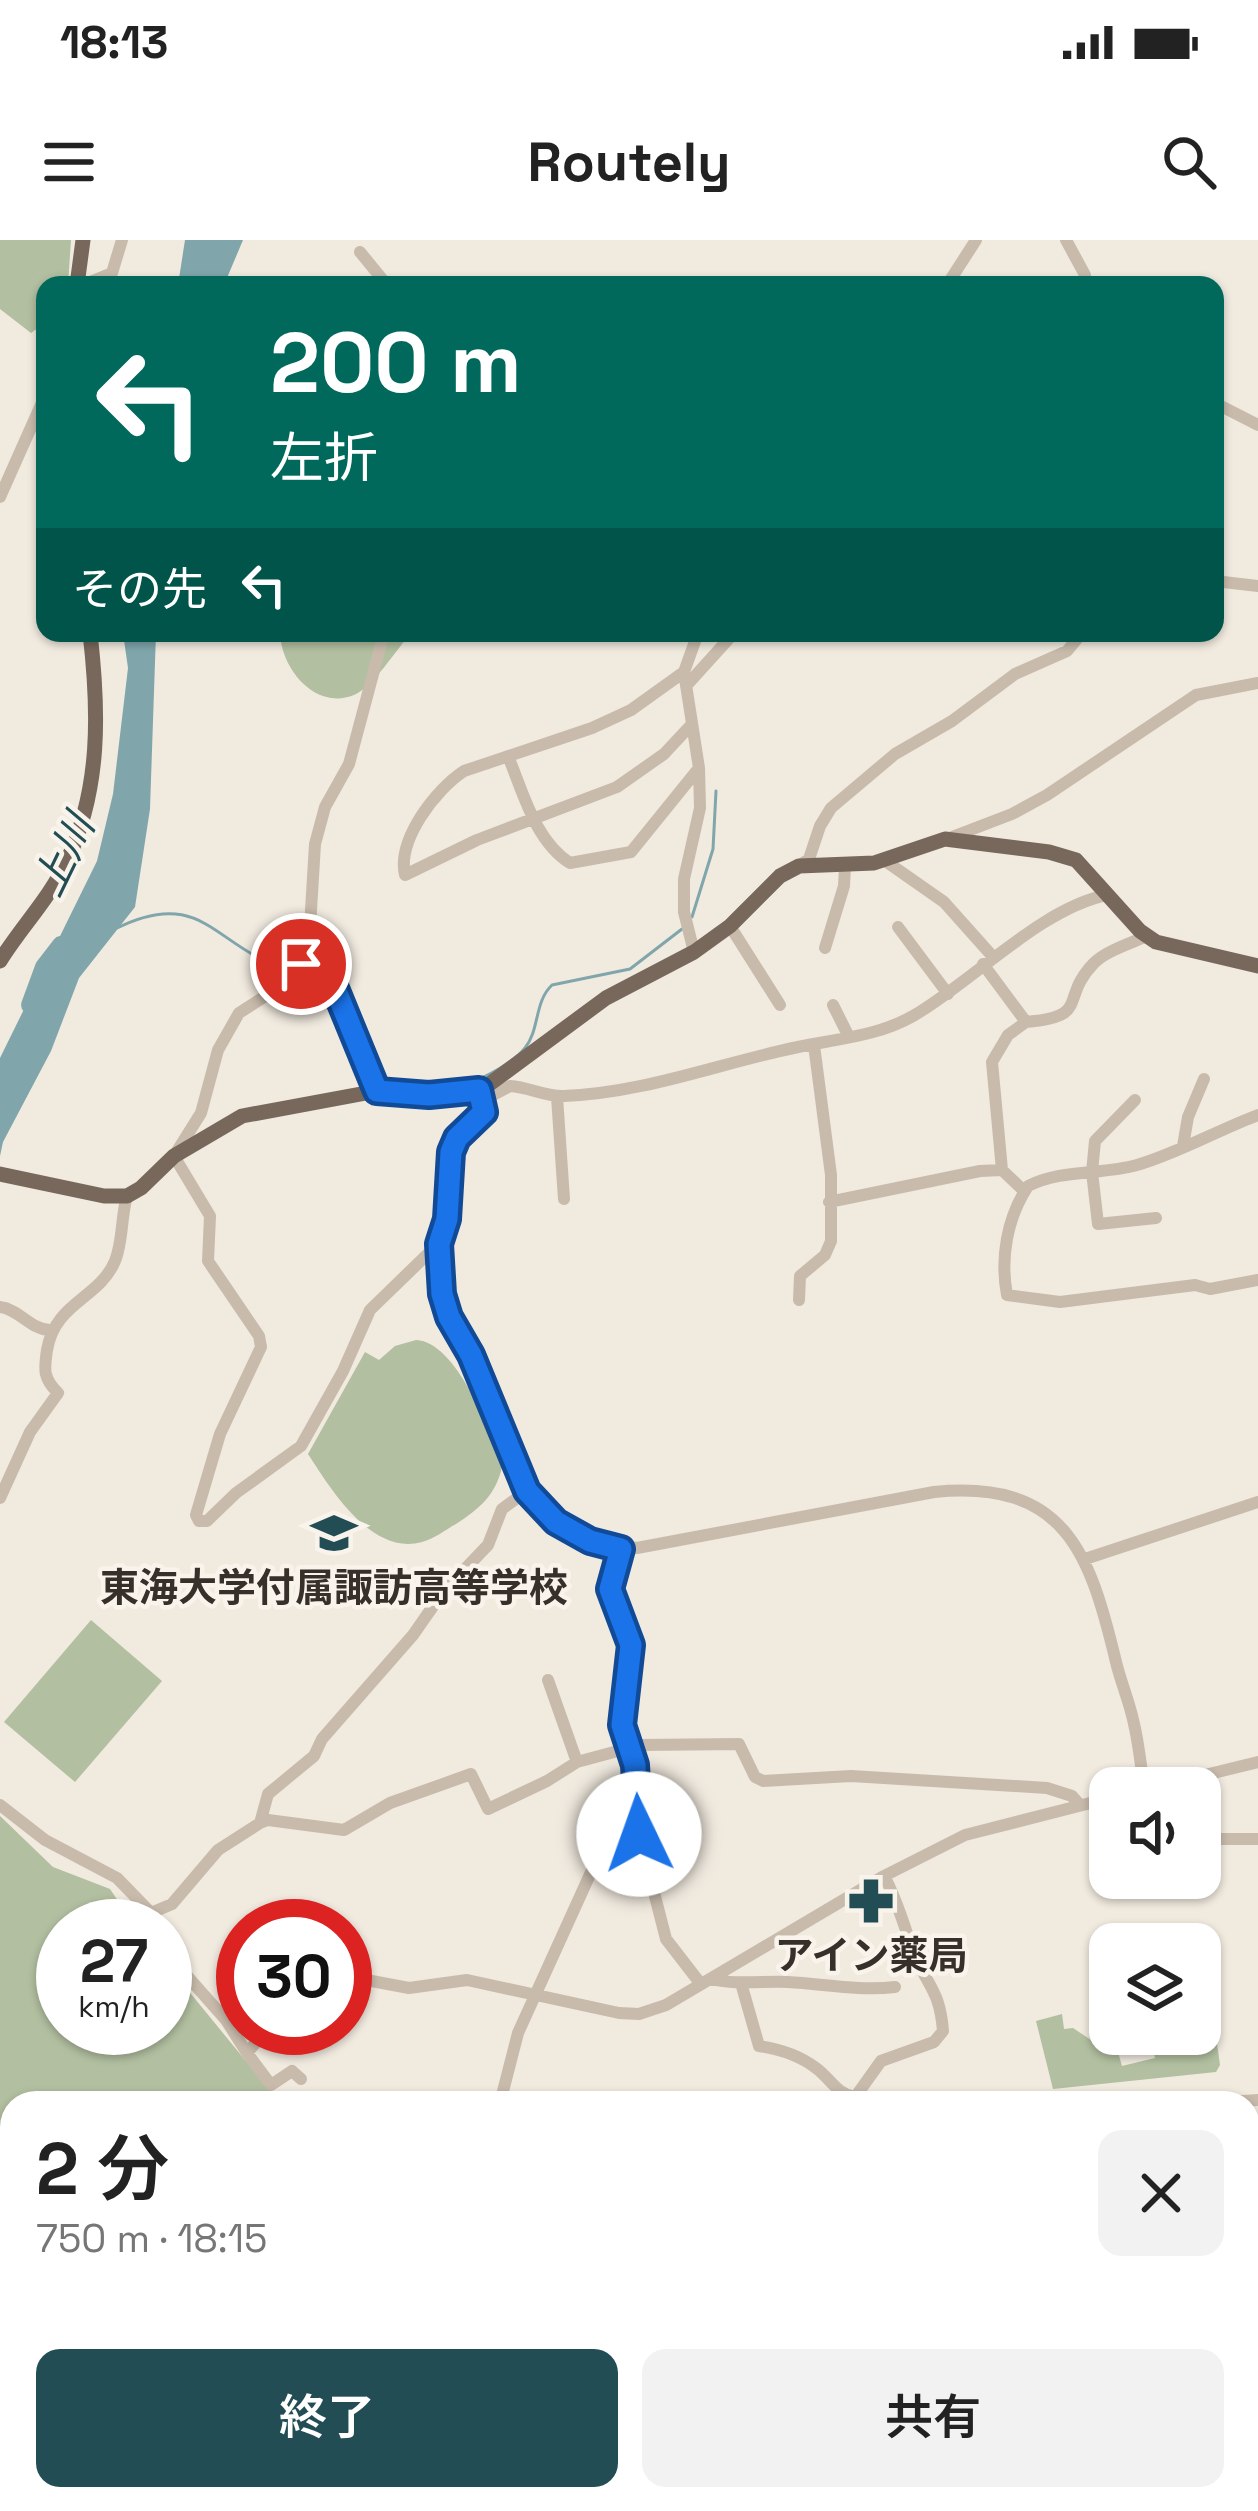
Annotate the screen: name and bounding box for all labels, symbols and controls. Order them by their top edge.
text: 18:13 [60,14,168,71]
text: Routely [528,128,730,197]
icon: menu [36,129,102,195]
icon: search [1156,129,1222,195]
text: 200 m [270,309,522,417]
icon: left [72,324,228,480]
text: 左折 [270,424,378,493]
icon: left [231,552,297,618]
text: その先 [72,561,207,618]
water label: 上川 [21,802,107,905]
pin [250,913,352,1015]
icon: arrive [268,931,334,997]
school or university icon: 東海大学付属諏訪高等学校 [309,1508,359,1558]
place label: 東海大学付属諏訪高等学校 [100,1563,568,1612]
map controls [1089,1767,1221,2055]
button: sound [1089,1767,1221,1899]
position arrow [576,1771,702,1897]
pharmacy icon: アイン薬局 [846,1876,896,1926]
speed limit sign: 30 [216,1899,372,2055]
text: 27 [80,1923,148,2000]
button: layers [1089,1923,1221,2055]
place label: アイン薬局 [774,1931,968,1980]
text: km/h [78,1987,150,2026]
text: 2 分 [36,2123,169,2215]
button: close [1098,2130,1224,2256]
text: 750 m · 18:15 [36,2214,267,2263]
button: 終了 [36,2349,618,2487]
button: 共有 [642,2349,1224,2487]

